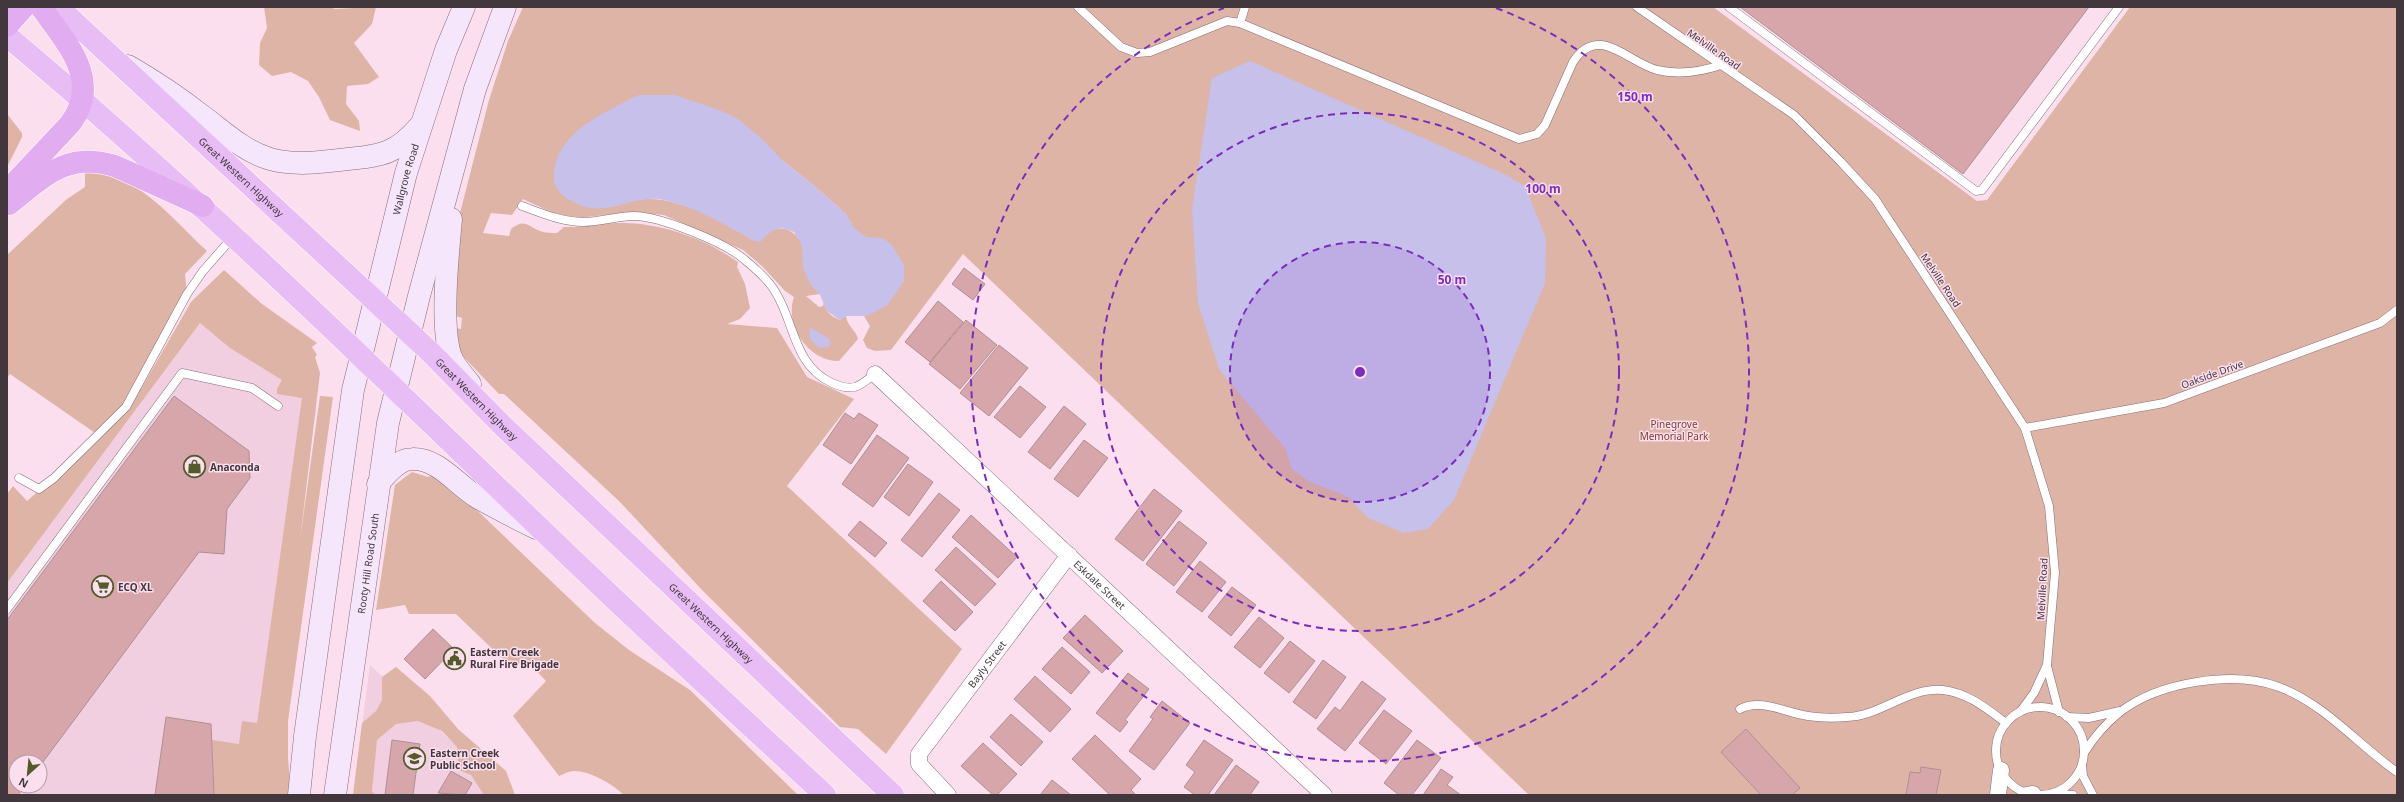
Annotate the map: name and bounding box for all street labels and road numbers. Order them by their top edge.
street label: Melville Road [1684,25,1744,73]
street label: Great Western Highway [196,134,288,221]
street label: Wallgrove Road [389,142,422,216]
street label: Melville Road [1918,250,1964,310]
street label: Great Western Highway [433,355,522,444]
street label: Oakside Drive [2179,356,2245,392]
street label: Rooty Hill Road South [354,512,382,615]
street label: Eskdale Street [1071,557,1129,613]
street label: Melville Road [2033,557,2051,621]
street label: Great Western Highway [666,580,757,667]
street label: Bayly Street [964,637,1009,691]

